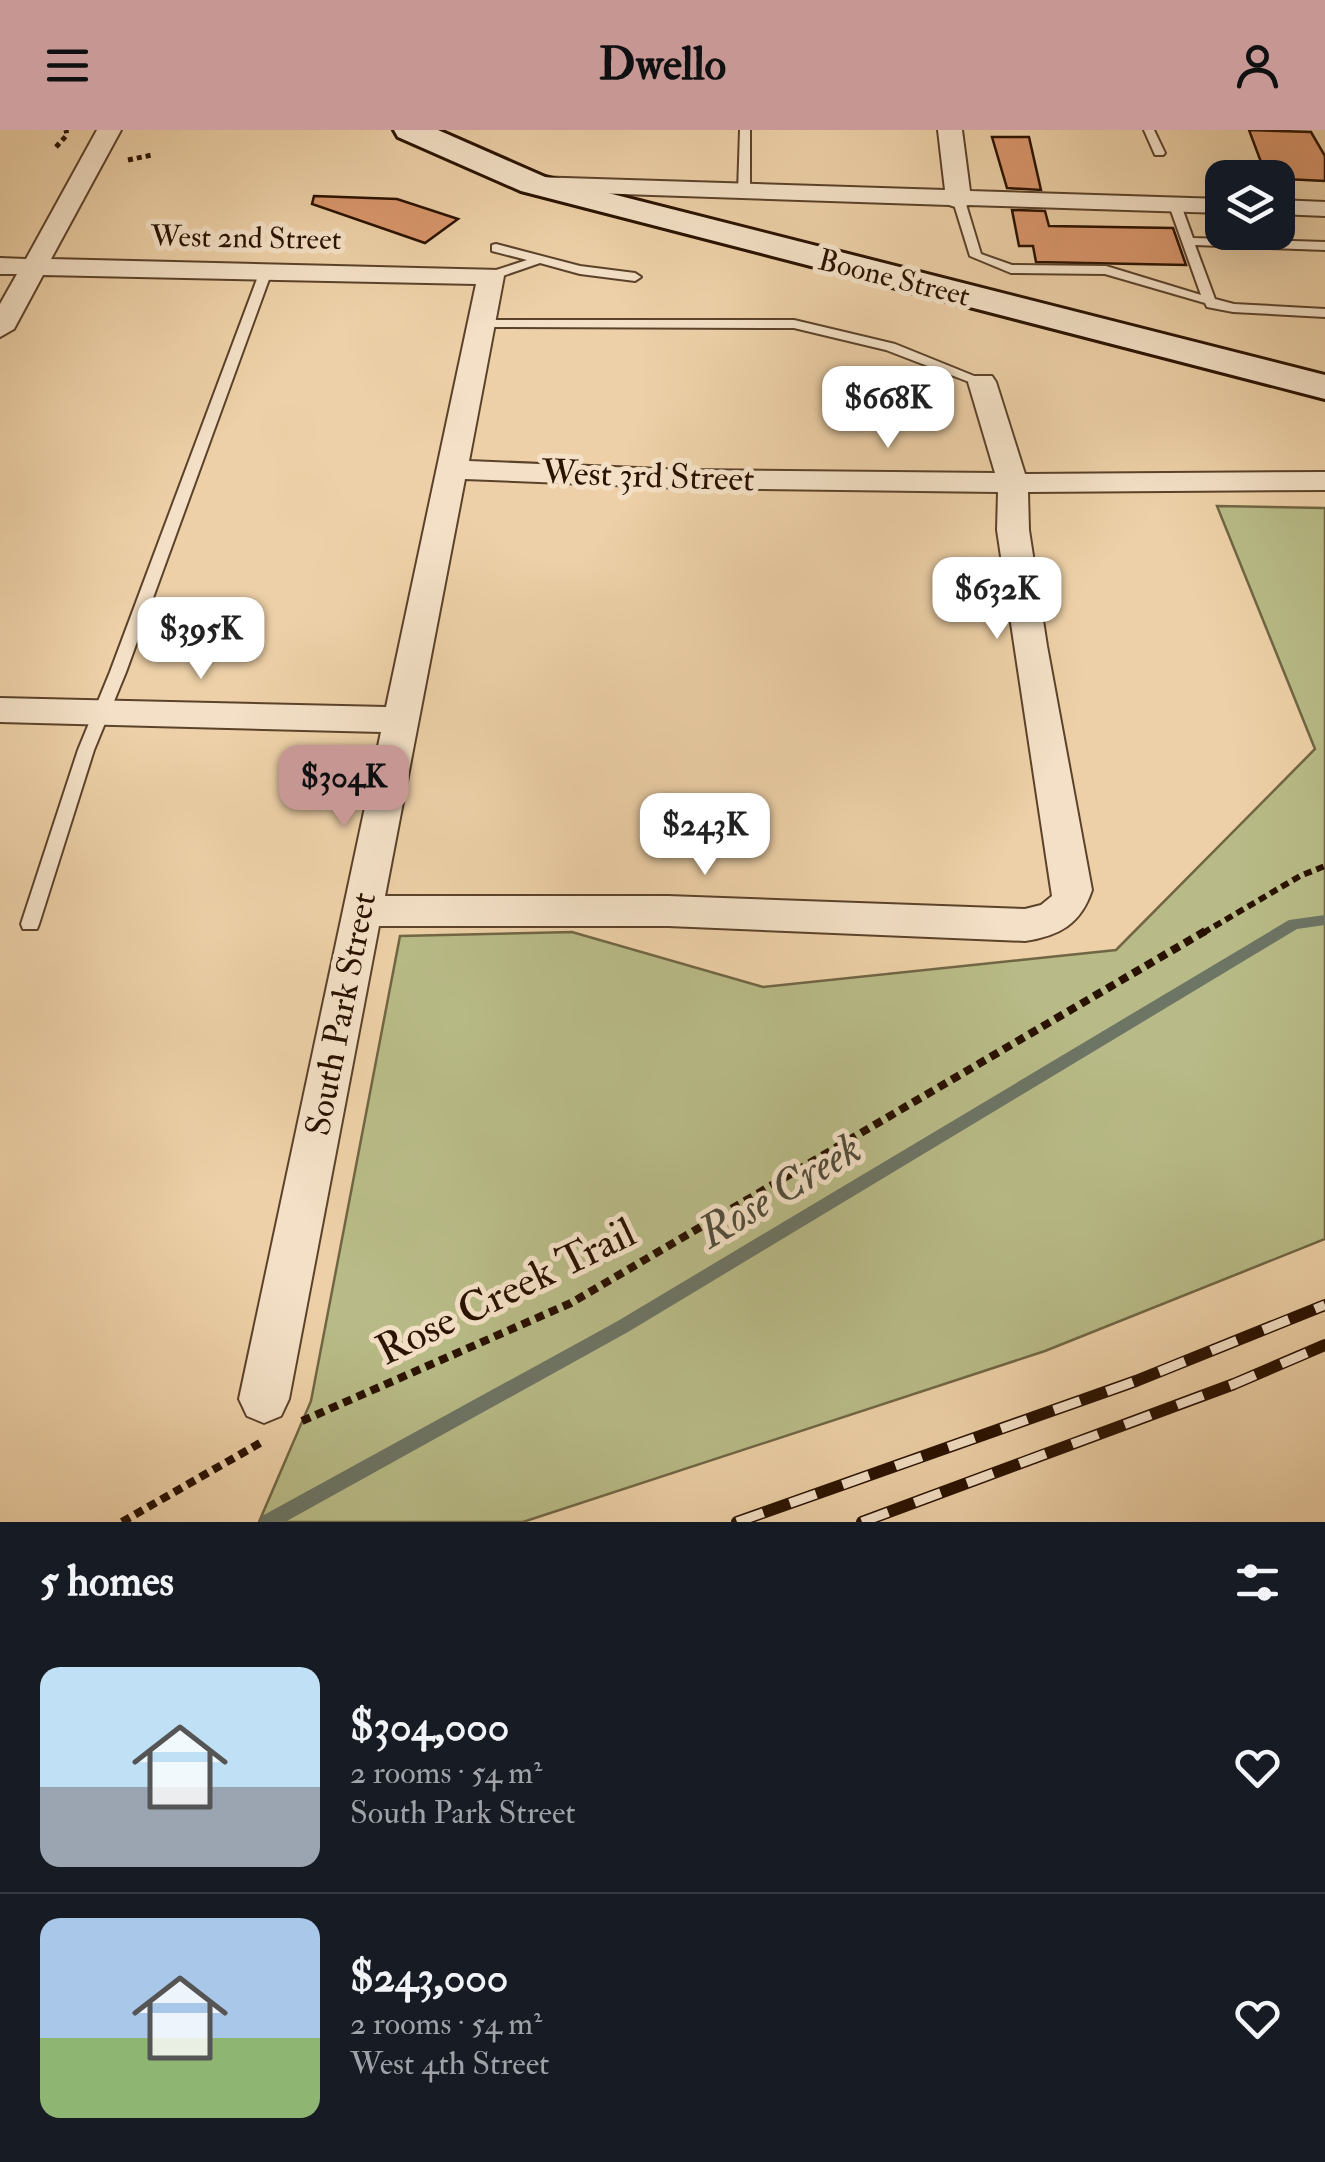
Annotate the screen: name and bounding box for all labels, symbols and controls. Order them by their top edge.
text: Dwello [599,37,726,93]
icon: menu [40,38,95,93]
icon: person [1230,38,1285,93]
map controls [1205,160,1295,250]
button: layers [1205,160,1295,250]
street label: West 2nd Street [149,218,342,258]
street label: Boone Street [814,241,974,315]
pin: $668K [818,366,958,451]
text: $668K [844,378,932,418]
street label: West 3rd Street [540,450,755,502]
pin: $632K [927,557,1067,642]
text: $632K [954,569,1040,609]
pin: $395K [131,597,271,682]
text: $395K [159,609,243,649]
pin: $304K [274,745,414,830]
text: $304K [301,757,387,797]
pin: $243K [635,793,775,878]
text: $243K [662,805,748,845]
street label: South Park Street [296,889,386,1139]
water label: Rose Creek [688,1121,872,1262]
street label: Rose Creek Trail [368,1207,644,1377]
icon: filters [1230,1555,1285,1610]
text: 5 homes [40,1556,174,1608]
text: $304,000 [350,1701,509,1753]
icon: home [120,1707,240,1827]
icon: heart [1230,1740,1285,1795]
text: 2 rooms · 54 m² [350,1753,542,1793]
text: South Park Street [350,1793,576,1833]
text: $243,000 [350,1952,508,2004]
icon: home [120,1958,240,2078]
icon: heart [1230,1991,1285,2046]
text: 2 rooms · 54 m² [350,2004,542,2044]
text: West 4th Street [350,2044,549,2084]

